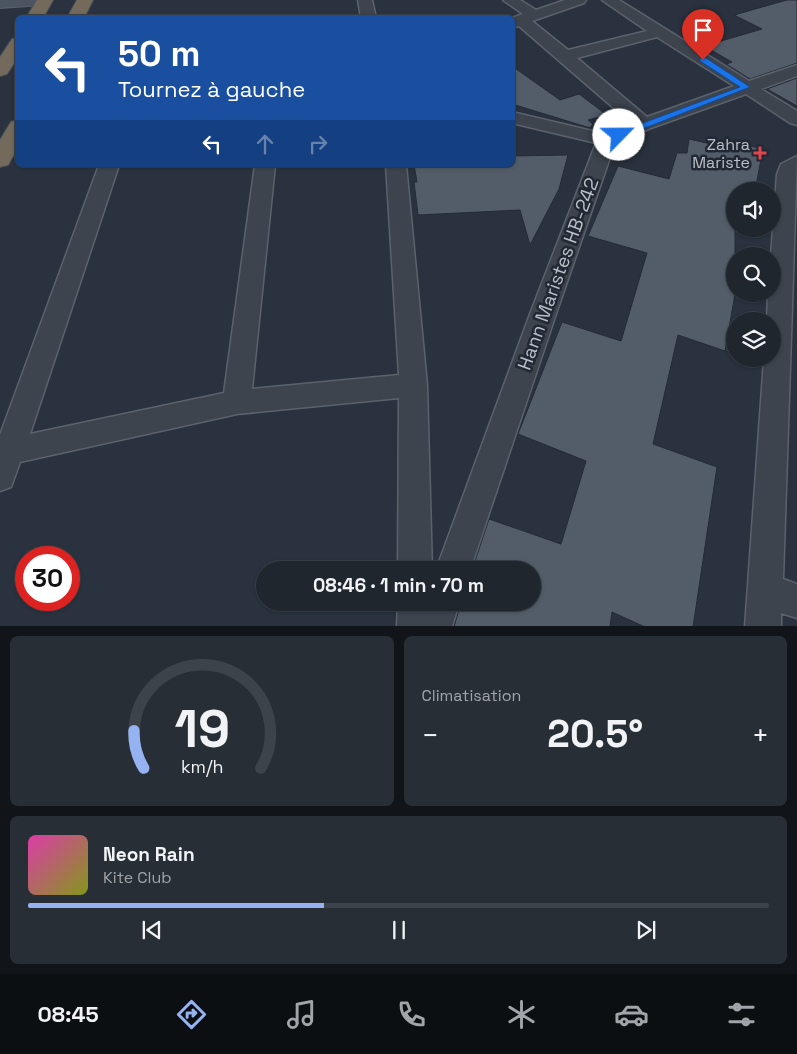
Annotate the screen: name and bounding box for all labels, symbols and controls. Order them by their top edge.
pin [682,9,724,60]
icon: arrive [689,16,717,44]
text: 50 m [118,32,200,76]
icon: left [35,35,100,100]
text: Tournez à gauche [118,75,305,103]
position arrow [592,108,644,160]
icon: left [198,130,226,158]
icon: ahead [251,130,279,158]
icon: right [304,130,332,158]
place label: Zahra Mariste [692,134,750,173]
marker: Zahra Mariste [754,147,766,159]
street label: Hann Maristes HB-242 [512,174,604,374]
map controls [726,182,781,367]
button: sound [726,182,781,237]
button: search [726,247,781,302]
button: layers [726,312,781,367]
speed limit sign: 30 [15,546,80,611]
text: 08:46 · 1 min · 70 m [313,573,484,598]
text: Climatisation [422,685,521,706]
text: 19 [174,696,230,762]
text: 20.5° [547,710,643,758]
text: − [422,717,439,753]
text: + [752,717,769,753]
text: km/h [180,755,223,778]
text: Neon Rain [103,842,195,867]
text: Kite Club [103,867,172,888]
icon: previous [138,916,166,944]
icon: pause [385,916,413,944]
icon: next [632,916,660,944]
icon: directions [174,997,209,1032]
icon: music [284,997,319,1032]
icon: phone [394,997,429,1032]
icon: climate [504,997,539,1032]
icon: car [614,997,649,1032]
icon: filters [724,997,759,1032]
text: 08:45 [38,1000,99,1028]

